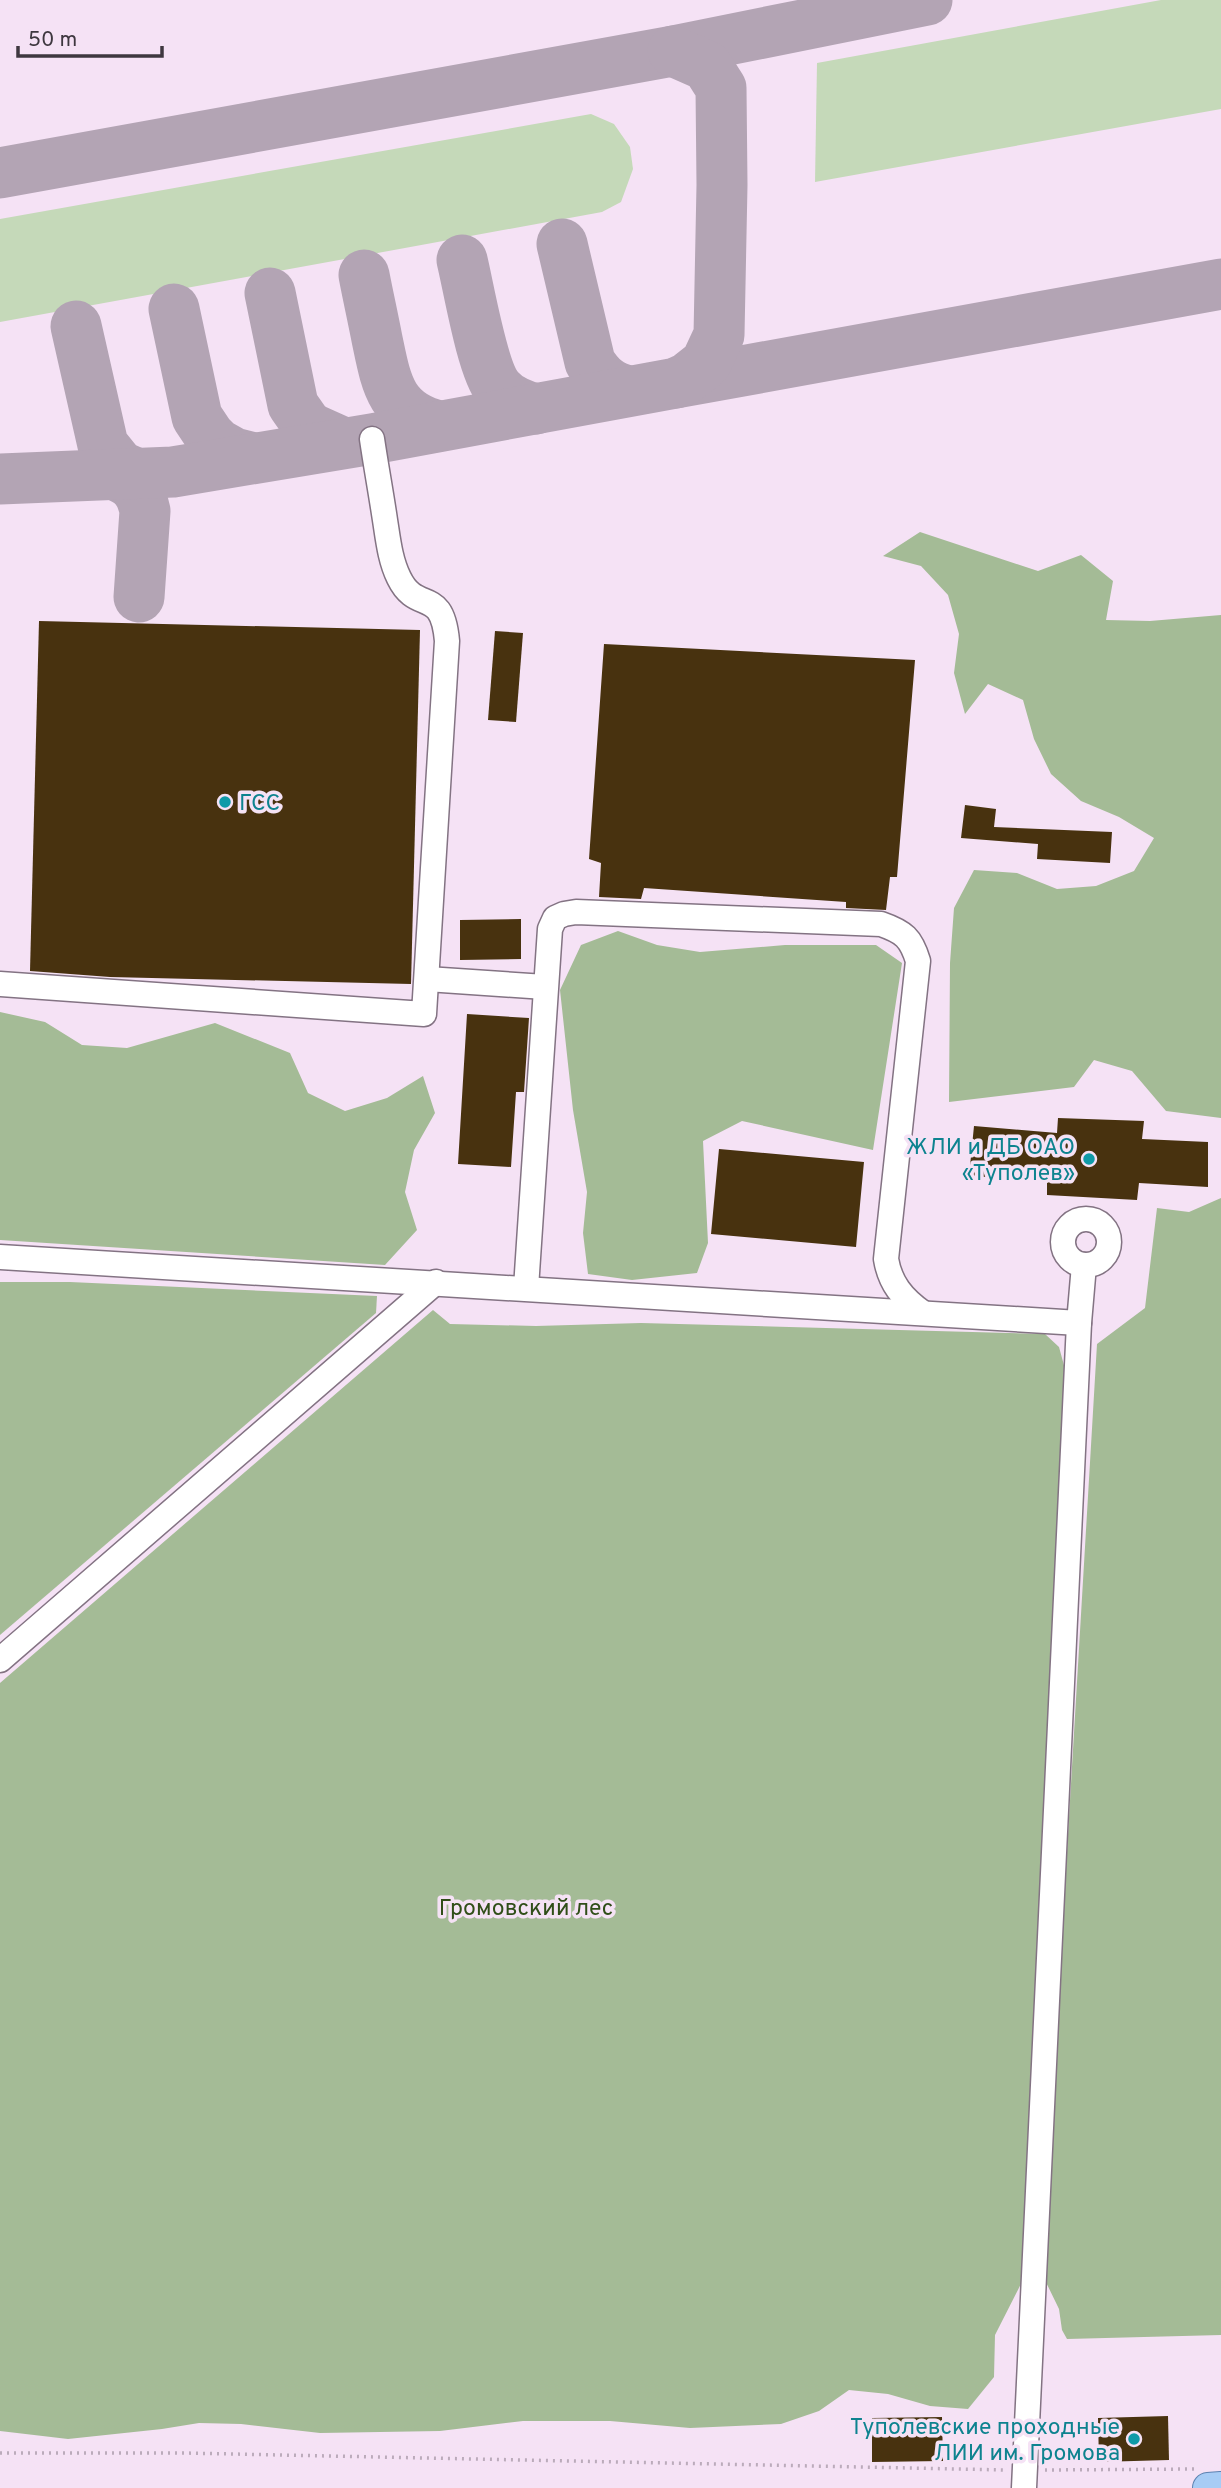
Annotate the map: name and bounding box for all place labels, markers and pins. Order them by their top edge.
place label: ГСС [239,790,280,819]
marker: ГСС [217,794,233,810]
place label: ЖЛИ и ДБ ОАО «Туполев» [906,1134,1075,1189]
marker: ЖЛИ и ДБ ОАО «Туполев» [1081,1151,1097,1167]
place label: Туполевские проходные ЛИИ им. Громова [850,2414,1120,2469]
marker: Туполевские проходные ЛИИ им. Громова [1126,2431,1142,2447]

